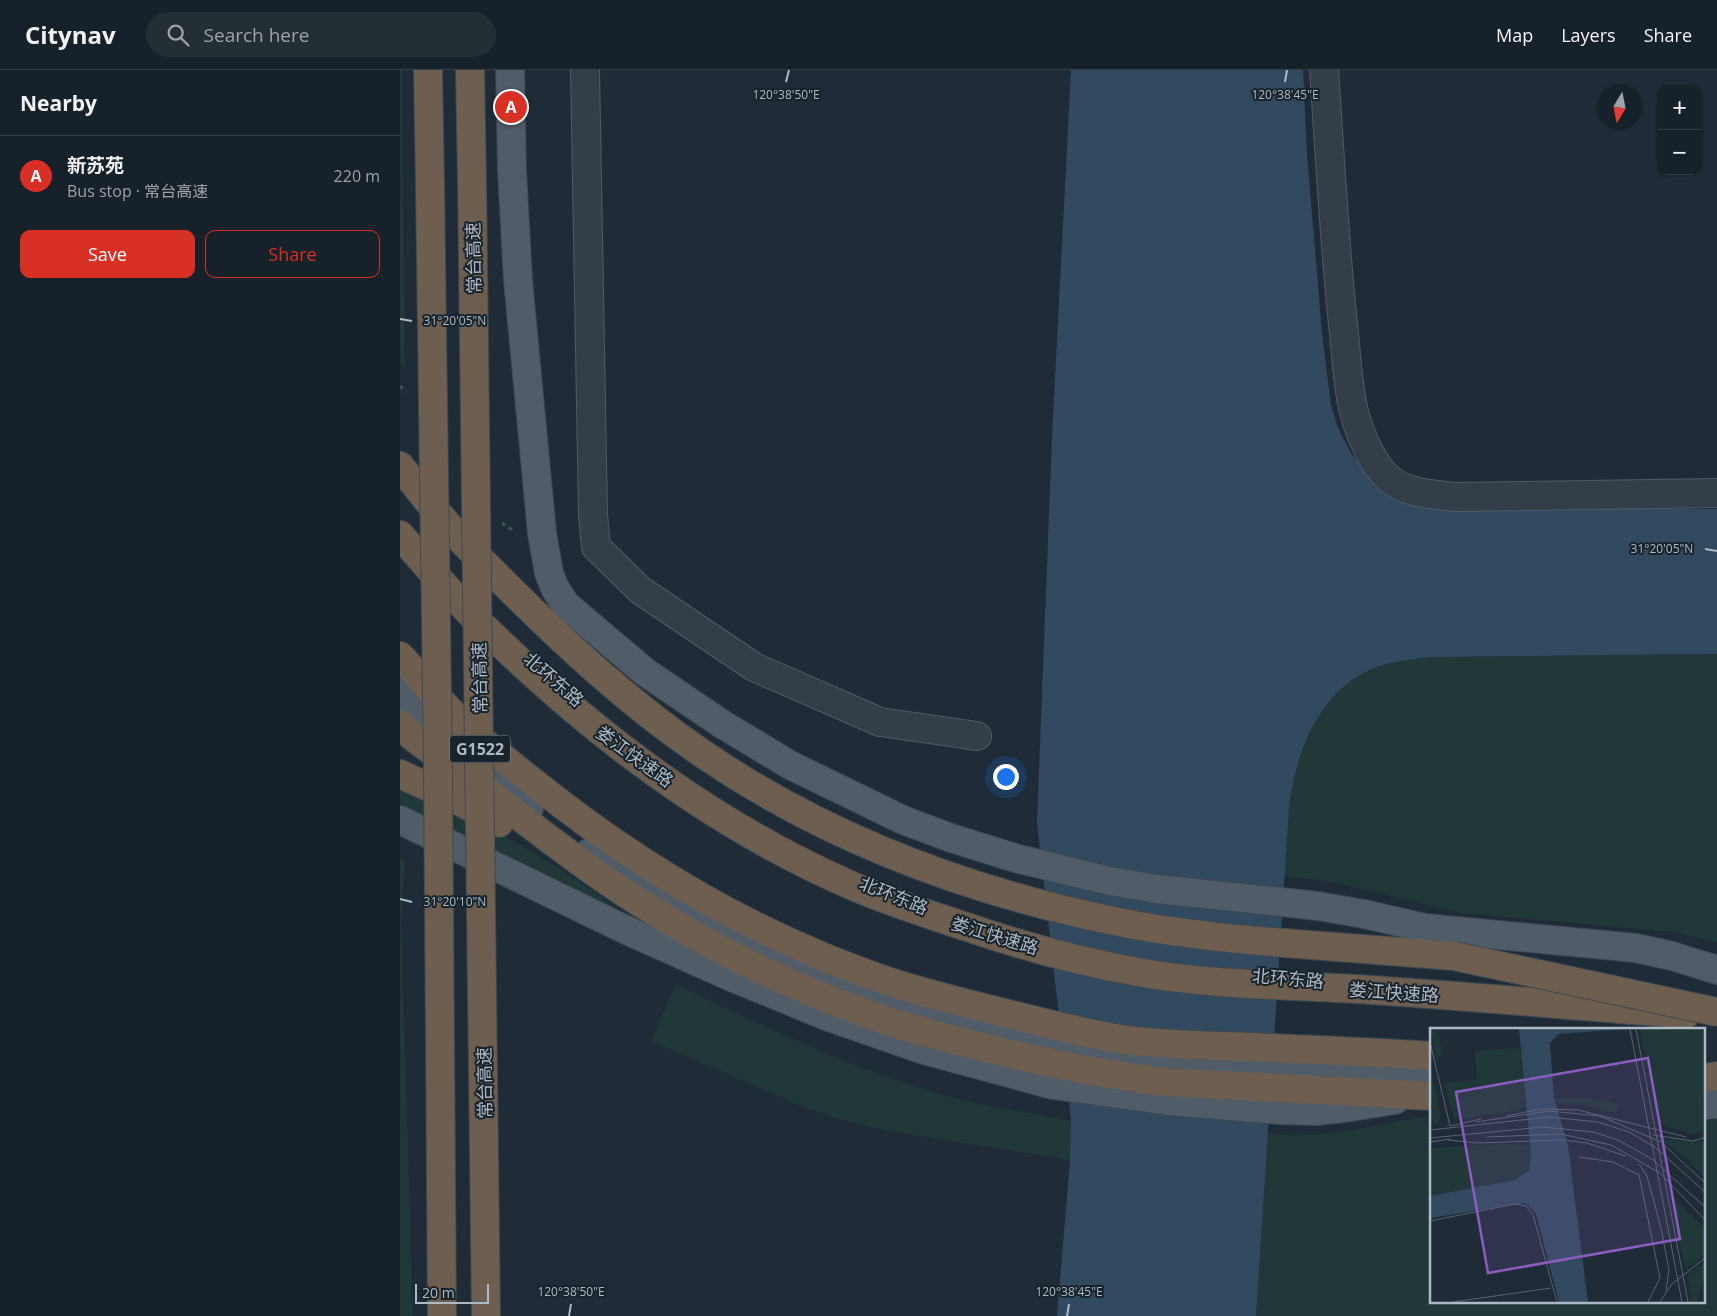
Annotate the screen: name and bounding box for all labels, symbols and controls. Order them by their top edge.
search box [146,12,496,57]
text: Citynav [25,18,116,51]
icon: search [164,21,192,49]
text: Search here [204,22,309,48]
text: Map [1496,23,1533,47]
text: Layers [1561,23,1616,47]
text: Share [1644,23,1692,47]
north arrow [1597,85,1642,130]
map controls [1657,85,1702,175]
button: + [1657,85,1702,130]
text: 120°38'50"E [752,86,820,103]
text: 120°38'45"E [1251,86,1319,103]
pin: A [495,88,527,126]
text: Nearby [20,89,97,117]
button: − [1657,130,1702,175]
text: 新苏苑 [67,152,124,178]
text: A [30,165,42,187]
text: 220 m [334,165,380,187]
text: Bus stop · 常台高速 [67,180,208,202]
street label: 常台高速 [460,222,486,294]
button: Save [20,230,195,278]
button: Share [205,230,380,278]
text: 31°20'05"N [424,312,486,329]
text: 31°20'05"N [1631,540,1693,557]
street label: 常台高速 [466,642,492,714]
street label: 北环东路 [519,646,589,712]
street label: 娄江快速路 [592,720,678,792]
road number: G1522 [450,736,510,762]
your location [993,764,1019,790]
street label: 北环东路 [856,870,932,920]
text: 31°20'10"N [424,893,486,910]
street label: 娄江快速路 [948,910,1042,960]
street label: 北环东路 [1251,963,1325,993]
street label: 娄江快速路 [1348,977,1440,1007]
inset map [1430,1028,1704,1304]
street label: 常台高速 [471,1047,497,1119]
scale bar [415,1281,489,1304]
text: 20 m [422,1283,455,1302]
text: 120°38'50"E [537,1283,605,1300]
text: 120°38'45"E [1035,1283,1103,1300]

